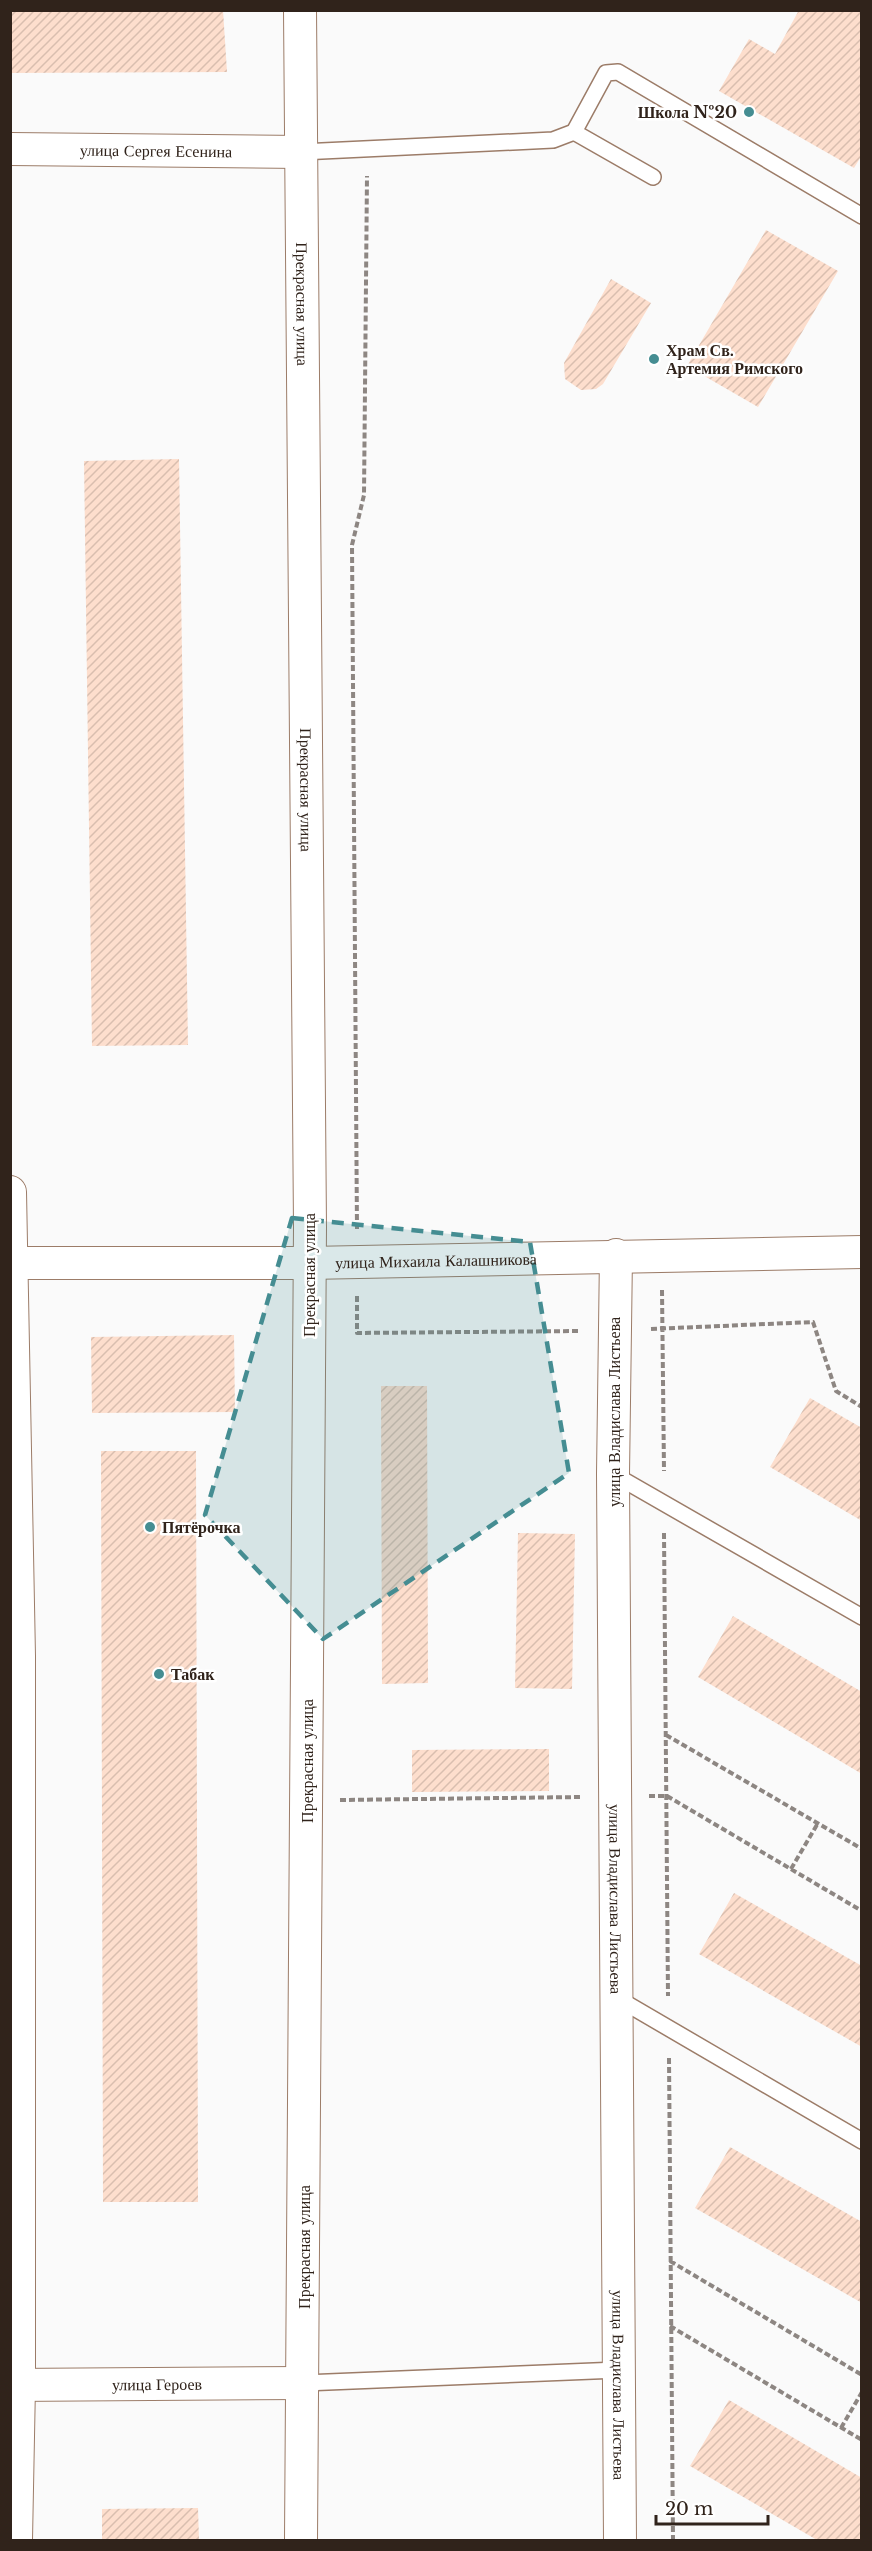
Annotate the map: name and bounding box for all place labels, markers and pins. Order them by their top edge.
place label: Школа №20 [638,102,737,122]
marker: Школа №20 [742,105,756,119]
place label: Храм Св. Артемия Римского [666,340,803,378]
marker: Храм Св. Артемия Римского [647,352,661,366]
place label: Пятёрочка [162,1517,241,1537]
marker: Пятёрочка [143,1520,157,1534]
place label: Табак [171,1664,215,1684]
marker: Табак [152,1667,166,1681]

